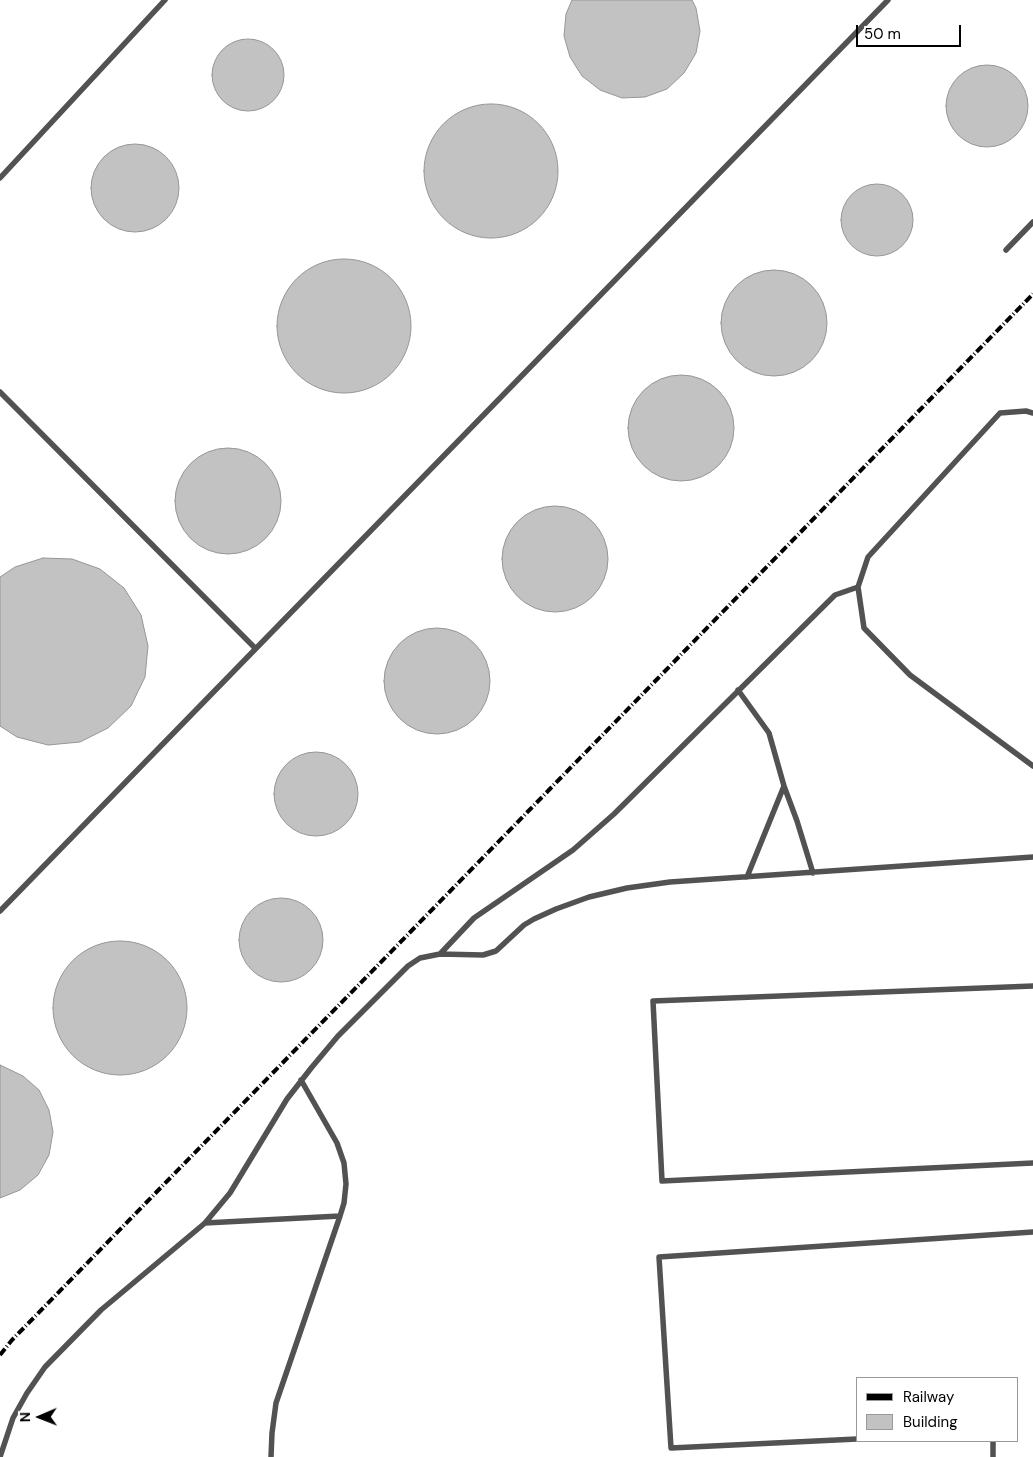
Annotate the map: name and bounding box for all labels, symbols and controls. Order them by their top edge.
scale bar [858,15,963,47]
text: 50 m [864,24,901,44]
legend [856,1377,1018,1442]
text: Railway [903,1387,954,1407]
north arrow [15,1392,65,1442]
text: N [16,1412,34,1423]
text: Building [903,1412,958,1432]

